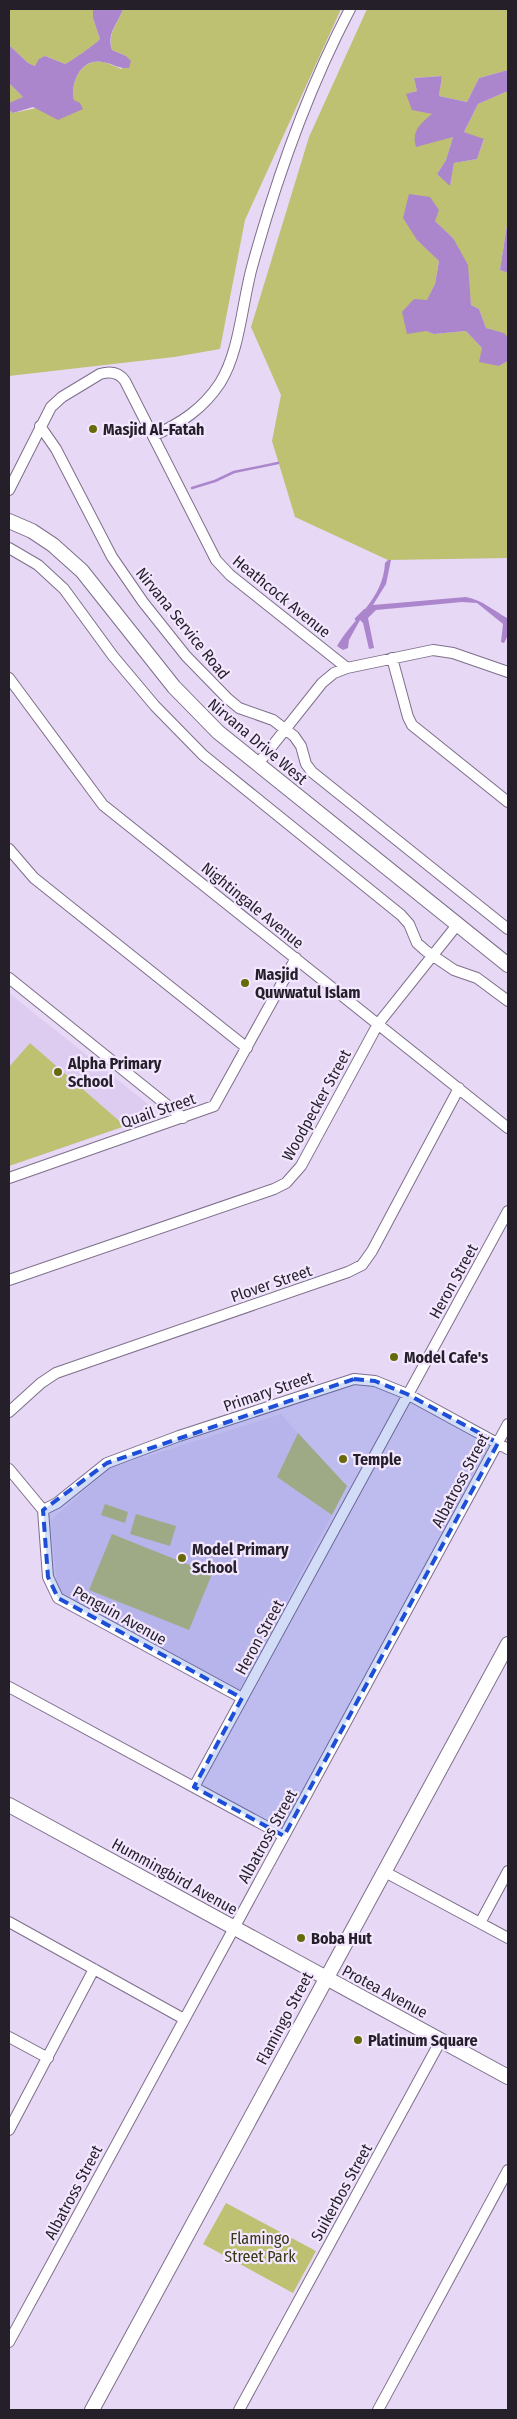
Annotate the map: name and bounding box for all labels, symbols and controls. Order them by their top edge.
place label: Masjid Al-Fatah [103,420,205,439]
marker: Masjid Al-Fatah [87,423,99,435]
street label: Heathcock Avenue [229,551,334,642]
street label: Nirvana Service Road [132,564,233,683]
street label: Nirvana Drive West [204,694,312,789]
street label: Nightingale Avenue [198,858,308,953]
place label: Masjid Quwwatul Islam [255,965,360,1002]
marker: Masjid Quwwatul Islam [239,977,251,989]
street label: Woodpecker Street [278,1046,355,1164]
place label: Alpha Primary School [67,1054,162,1091]
marker: Alpha Primary School [52,1066,64,1078]
street label: Quail Street [118,1089,199,1132]
street label: Heron Street [425,1240,482,1322]
street label: Plover Street [228,1261,315,1306]
place label: Model Cafe's [404,1348,488,1367]
marker: Model Cafe's [388,1351,400,1363]
street label: Primary Street [221,1367,316,1416]
street label: Albatross Street [428,1429,494,1531]
place label: Temple [353,1450,401,1469]
marker: Temple [337,1453,349,1465]
place label: Model Primary School [192,1540,289,1577]
marker: Model Primary School [176,1552,188,1564]
street label: Penguin Avenue [70,1582,170,1649]
street label: Heron Street [231,1596,288,1678]
street label: Albatross Street [234,1785,301,1886]
street label: Hummingbird Avenue [109,1834,241,1919]
place label: Boba Hut [311,1929,372,1948]
marker: Boba Hut [295,1932,307,1944]
street label: Protea Avenue [339,1961,431,2022]
street label: Flamingo Street [252,1968,317,2068]
place label: Platinum Square [368,2031,478,2050]
marker: Platinum Square [352,2034,364,2046]
street label: Suikerbos Street [307,2140,376,2244]
street label: Albatross Street [41,2141,107,2243]
park label: Flamingo Street Park [224,2229,296,2266]

